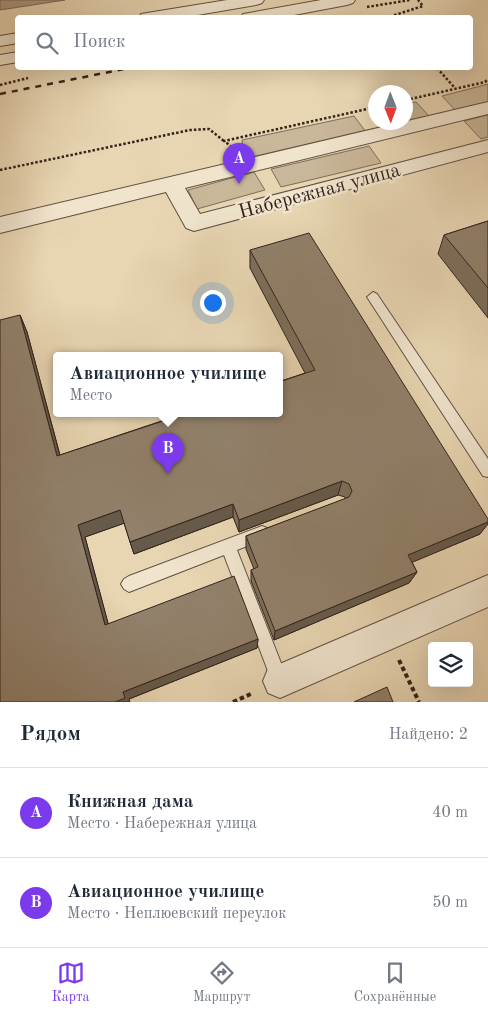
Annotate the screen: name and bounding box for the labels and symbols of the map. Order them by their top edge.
north arrow [368,85,413,130]
pin: A [223,143,255,184]
street label: Набережная улица [236,161,403,223]
your location [200,290,226,316]
pin: B [152,433,184,474]

